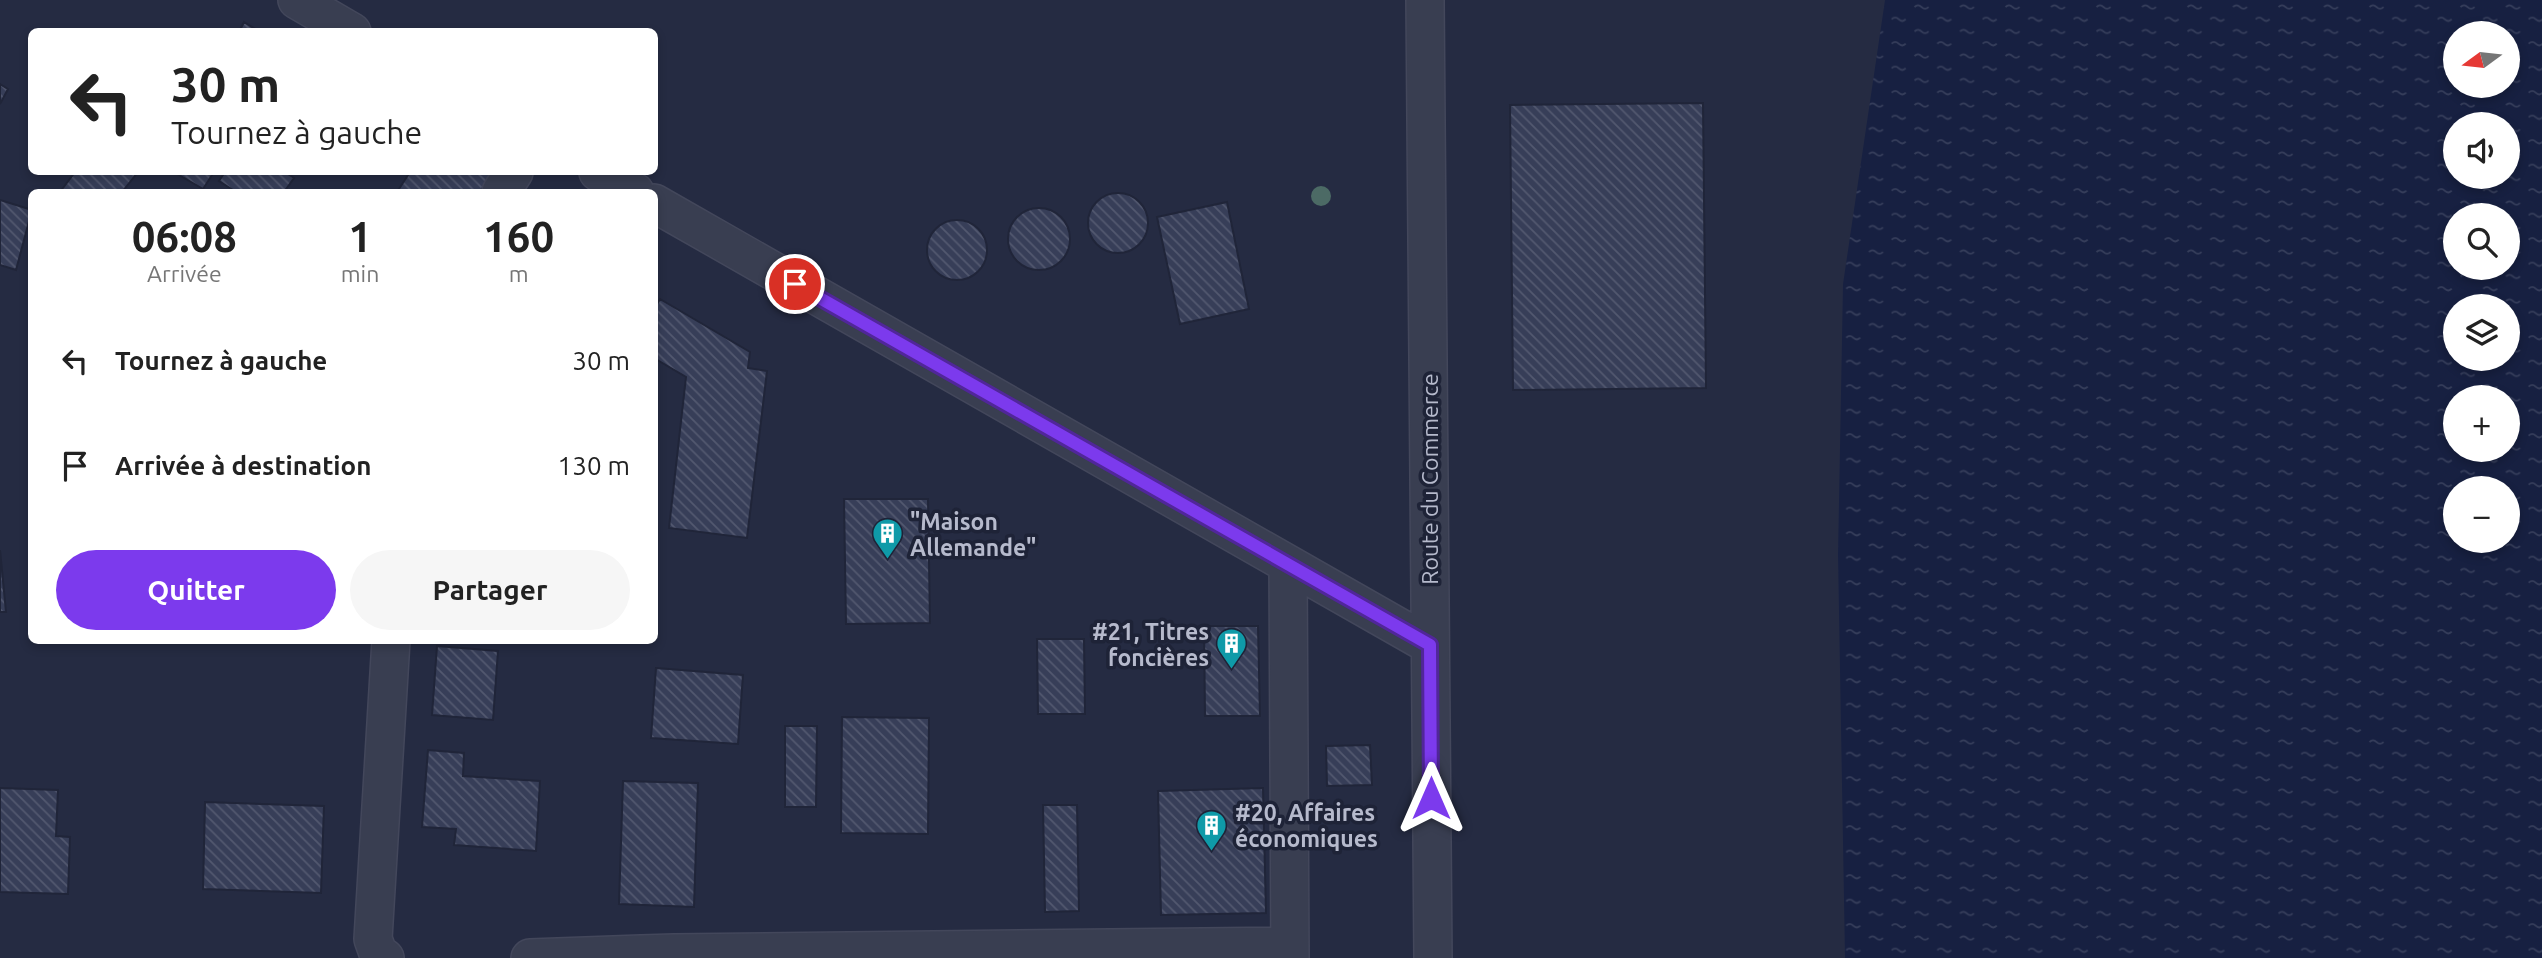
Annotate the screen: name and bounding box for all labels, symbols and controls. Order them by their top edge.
north arrow [2443,21,2520,98]
map controls [2443,21,2520,553]
icon: left [56,56,147,147]
text: 30 m [171,56,280,111]
button: sound [2443,112,2520,189]
text: Tournez à gauche [171,114,422,150]
button: search [2443,203,2520,280]
text: 06:08 [132,213,237,260]
text: 1 [348,213,372,260]
text: 160 [483,213,554,260]
pin [765,254,825,314]
text: Arrivée [147,261,222,286]
text: min [341,261,379,286]
text: m [509,261,529,286]
icon: arrive [776,265,814,303]
button: layers [2443,294,2520,371]
icon: left [56,342,94,380]
text: Tournez à gauche [115,346,327,375]
text: 30 m [572,346,630,375]
street label: Route du Commerce [1417,373,1442,585]
button: + [2443,385,2520,462]
icon: arrive [56,447,94,485]
text: Arrivée à destination [115,451,371,480]
text: 130 m [558,451,630,480]
button: − [2443,476,2520,553]
place label: "Maison Allemande" [910,509,1036,560]
building icon: "Maison Allemande" [870,517,904,561]
button: Quitter [56,550,336,630]
button: Partager [350,550,630,630]
place label: #21, Titres foncières [1092,619,1209,670]
building icon: #21, Titres foncières [1215,627,1249,671]
position arrow [1394,761,1468,835]
place label: #20, Affaires économiques [1235,800,1378,851]
building icon: #20, Affaires économiques [1195,808,1229,852]

